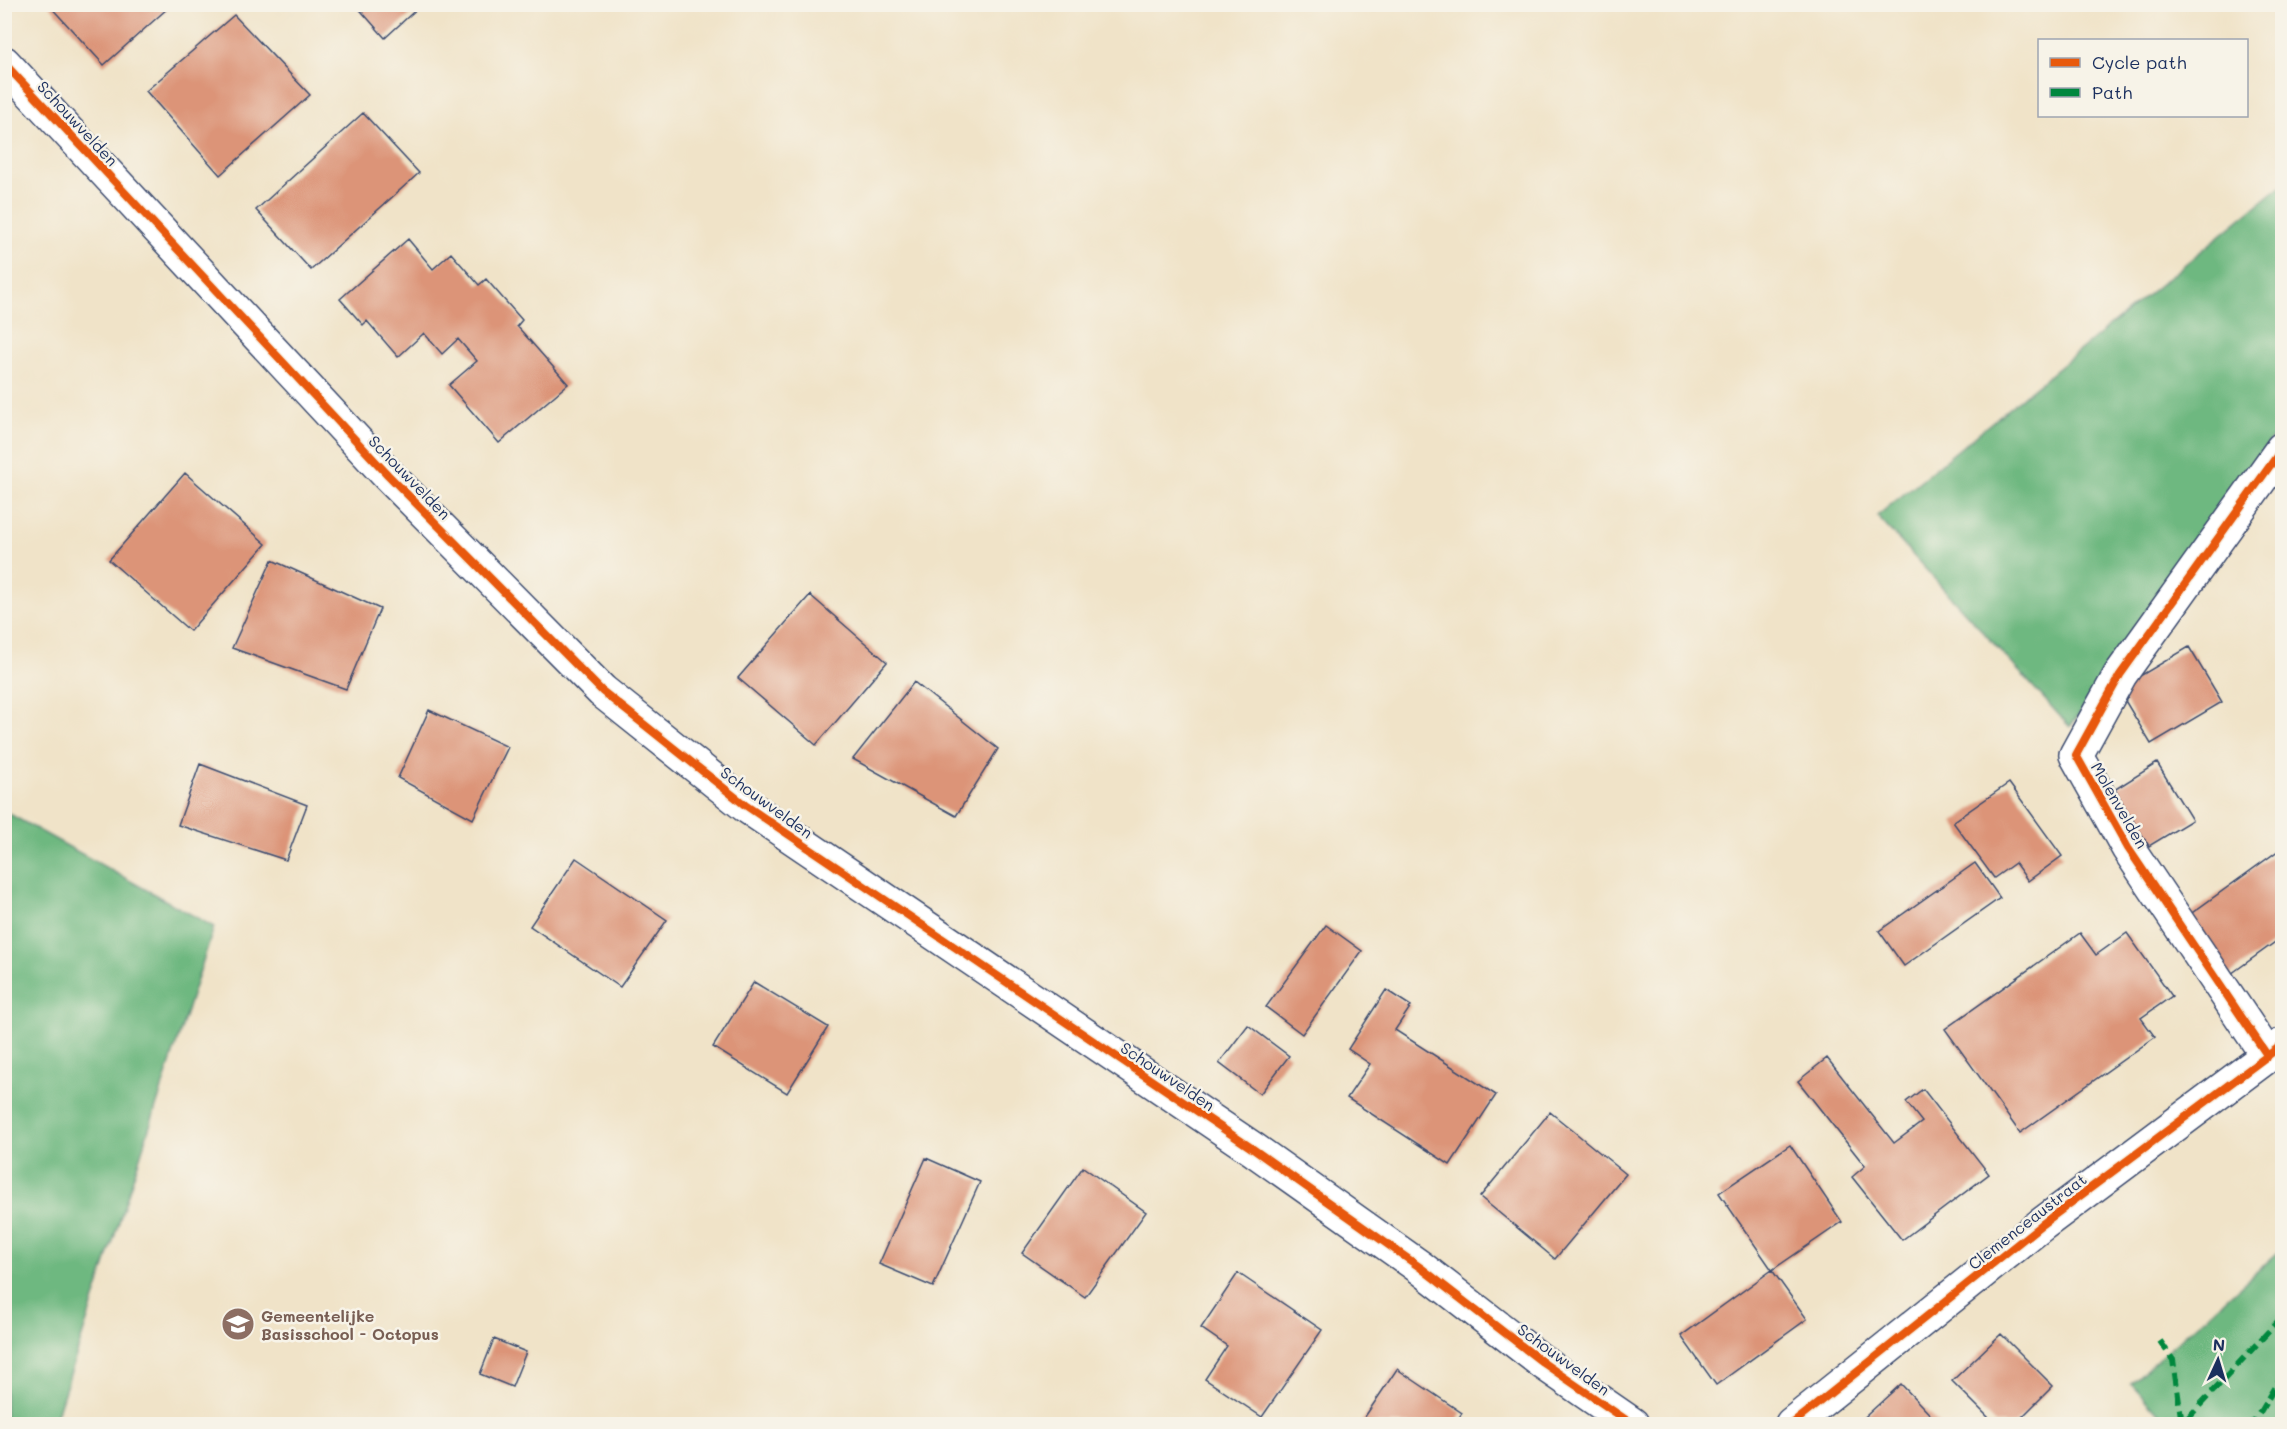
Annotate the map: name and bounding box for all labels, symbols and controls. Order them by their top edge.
legend [2038,39,2248,117]
text: Cycle path [2092,50,2187,74]
street label: Schouwvelden [33,76,123,170]
text: Path [2092,80,2132,104]
street label: Schouwvelden [364,430,456,524]
street label: Molenvelden [2087,758,2153,852]
street label: Schouwvelden [717,761,817,843]
street label: Schouwvelden [1117,1037,1219,1115]
street label: Clemenceaustraat [1964,1168,2090,1274]
place label: Gemeentelijke Basisschool - Octopus [261,1305,439,1344]
school or university icon: Gemeentelijke Basisschool - Octopus [220,1306,256,1342]
street label: Schouwvelden [1514,1318,1614,1400]
north arrow [2188,1330,2248,1390]
text: N [2212,1334,2226,1355]

